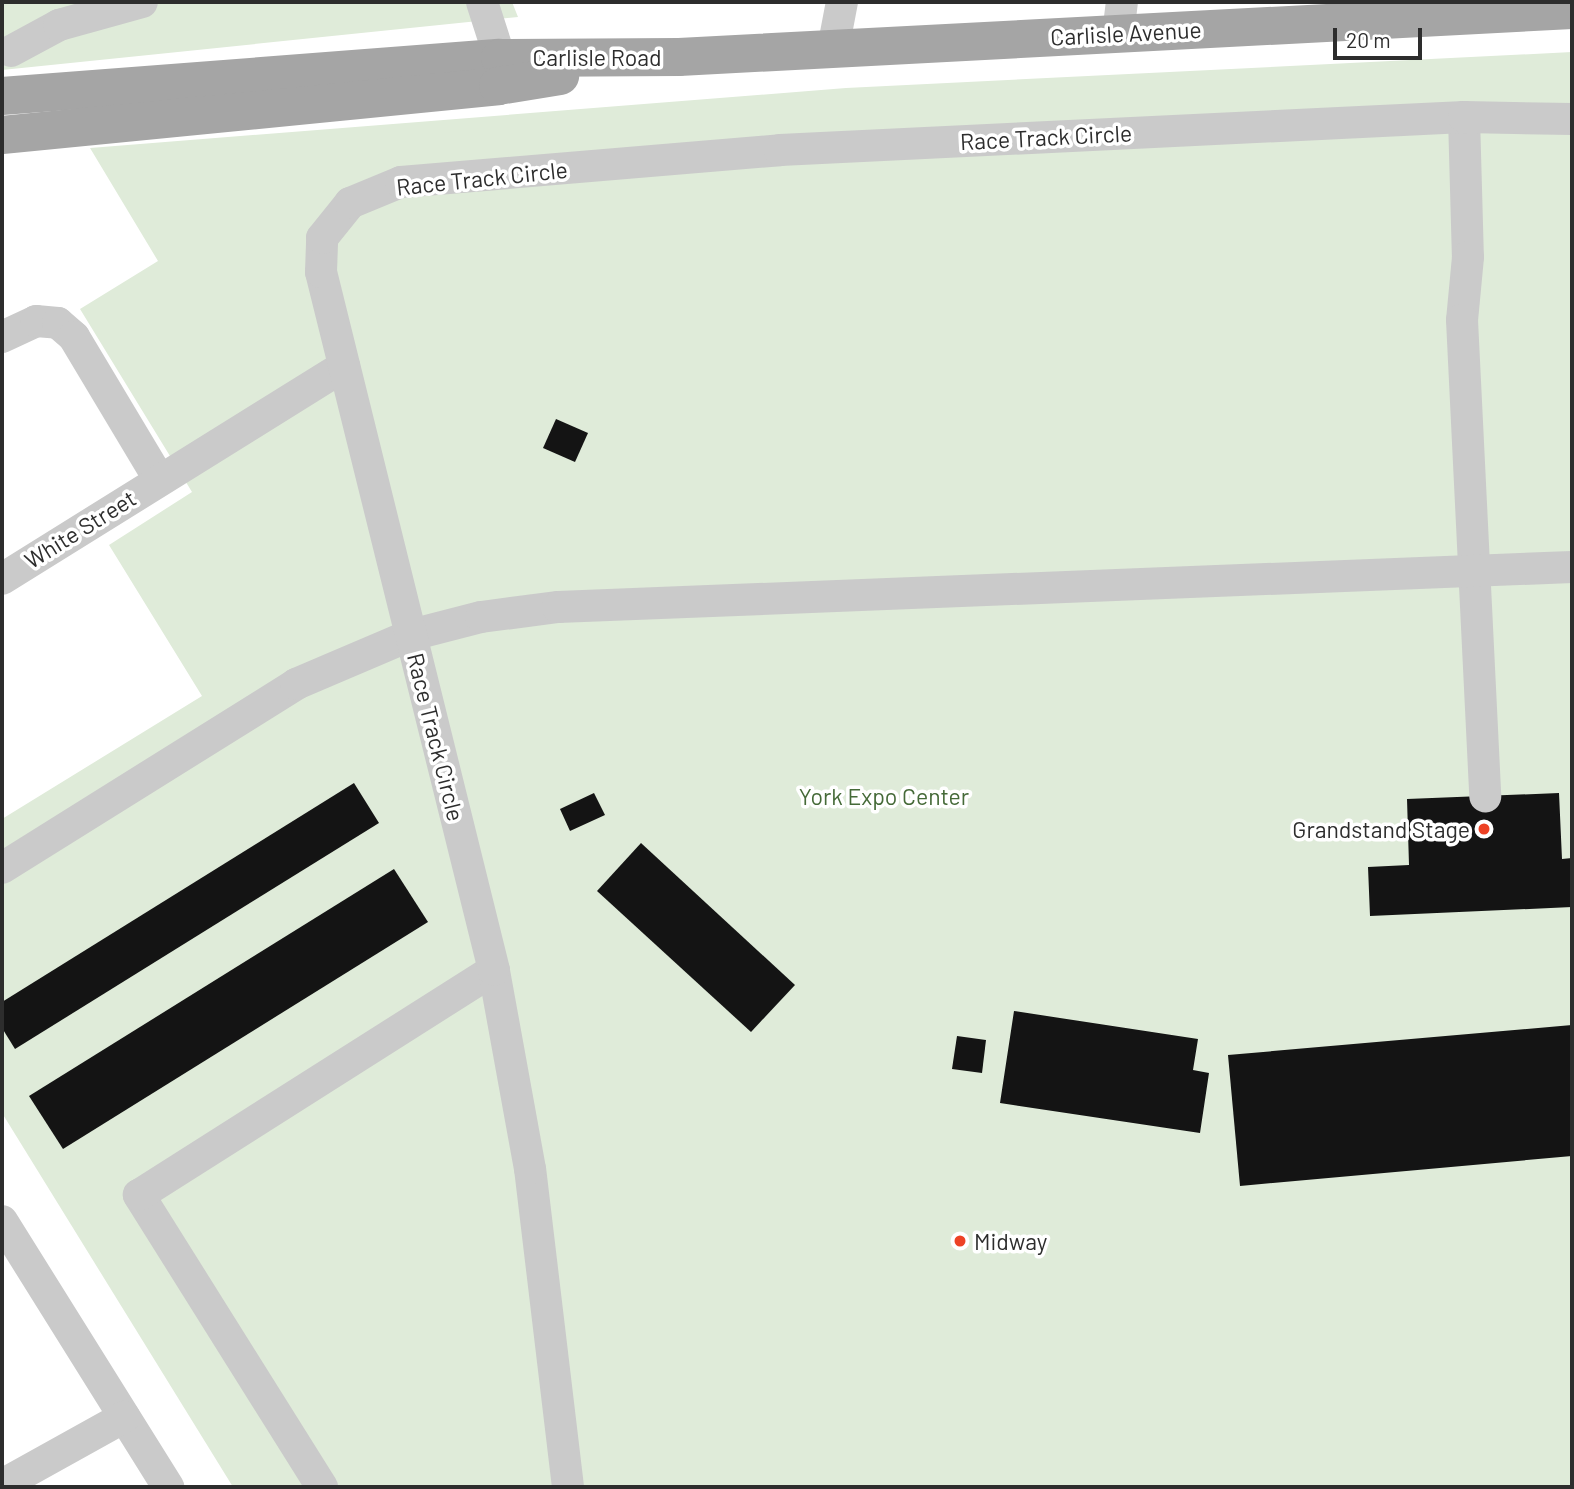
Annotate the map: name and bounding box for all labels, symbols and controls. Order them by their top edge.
scale bar [1336,14,1425,58]
street label: Carlisle Avenue [1050,15,1202,51]
text: 20 m [1346,27,1391,52]
street label: Carlisle Road [532,43,662,71]
street label: Race Track Circle [959,119,1133,155]
street label: Race Track Circle [395,155,569,201]
street label: White Street [19,484,141,574]
street label: Race Track Circle [402,650,470,824]
park label: York Expo Center [799,782,969,810]
place label: Grandstand Stage [1292,815,1470,843]
marker: Grandstand Stage [1476,821,1492,837]
place label: Midway [974,1227,1047,1255]
marker: Midway [952,1233,968,1249]

